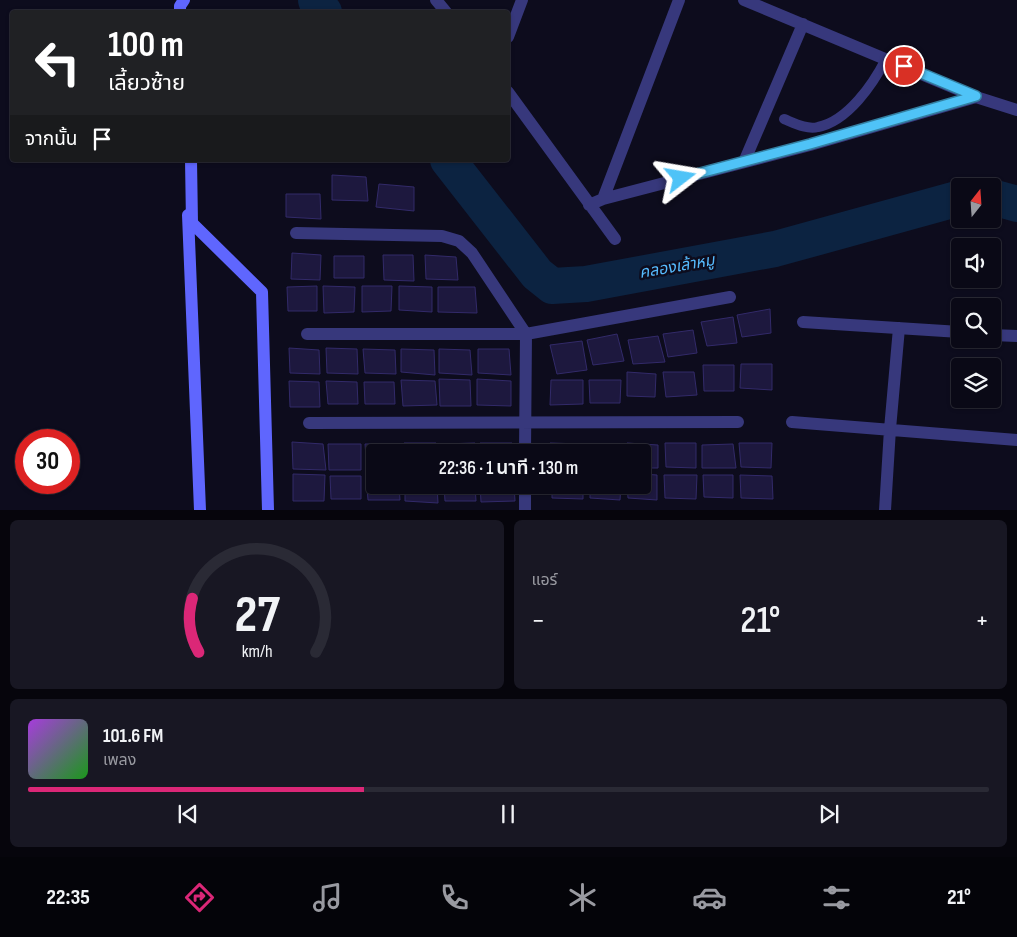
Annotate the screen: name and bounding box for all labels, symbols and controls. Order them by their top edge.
text: 100 m [108,24,184,67]
icon: left [25,30,90,95]
pin [883,45,925,87]
icon: arrive [890,52,918,80]
text: เลี้ยวซ้าย [108,70,185,97]
icon: arrive [88,125,116,153]
text: จากนั้น [25,128,78,151]
position arrow [654,151,706,203]
north arrow [951,178,1001,228]
map controls [951,178,1001,408]
button: sound [951,238,1001,288]
water label: คลองเล้าหมู [638,251,717,283]
button: search [951,298,1001,348]
button: layers [951,358,1001,408]
speed limit sign: 30 [15,429,80,494]
text: 22:36 · 1 นาที · 130 m [439,457,578,480]
text: แอร์ [532,571,557,590]
text: 27 [234,584,280,647]
text: 21° [740,598,780,643]
text: − [532,604,545,637]
text: + [975,604,989,637]
text: km/h [241,641,272,662]
text: 101.6 FM [103,725,163,748]
text: เพลง [103,751,136,770]
icon: previous [174,800,202,828]
icon: pause [494,800,522,828]
icon: next [815,800,843,828]
icon: directions [182,880,217,915]
icon: music [310,880,345,915]
icon: phone [437,880,472,915]
icon: climate [565,880,600,915]
icon: car [692,880,727,915]
icon: filters [819,880,854,915]
text: 22:35 [46,884,90,911]
text: 21° [947,884,971,911]

